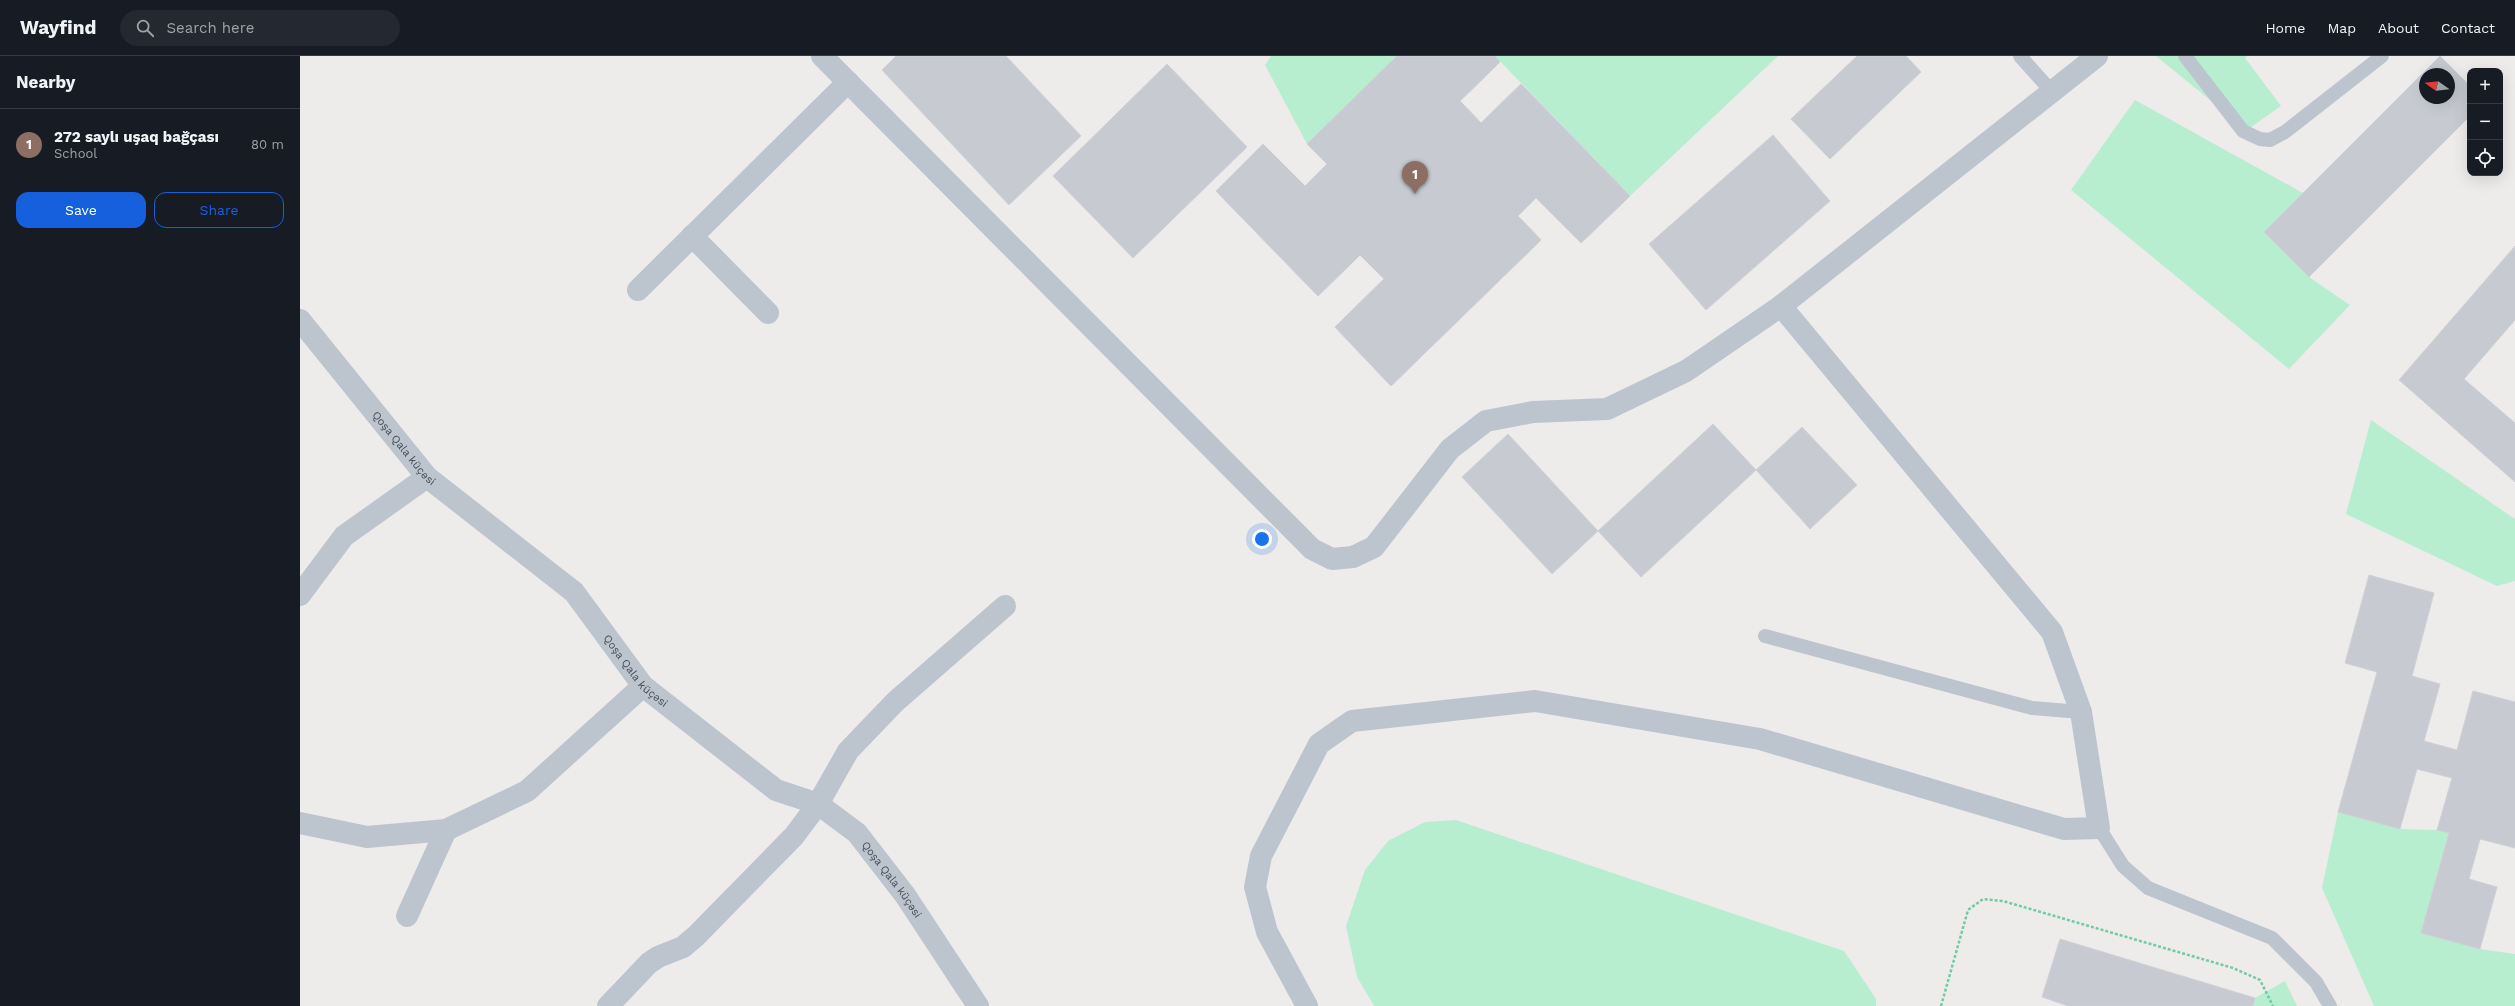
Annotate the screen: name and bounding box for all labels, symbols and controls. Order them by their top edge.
search box [120,10,400,46]
text: Wayfind [20,16,96,39]
icon: search [134,17,156,39]
text: Search here [166,19,254,37]
text: Home [2265,20,2305,36]
text: Map [2327,20,2356,36]
text: About [2378,20,2419,36]
text: Contact [2441,20,2495,36]
north arrow [2419,68,2455,104]
map controls [2467,68,2503,176]
button: + [2467,68,2503,104]
text: Nearby [16,72,75,92]
button: − [2467,104,2503,140]
text: 272 saylı uşaq bağçası [54,128,219,146]
text: 1 [26,137,32,152]
text: 80 m [251,137,284,152]
button: locate [2467,140,2503,176]
text: School [54,146,97,161]
pin: 1 [1402,161,1428,194]
button: Save [16,192,146,228]
button: Share [154,192,284,228]
street label: Qoşa Qala küçəsi [369,409,438,488]
your location [1252,529,1272,549]
street label: Qoşa Qala küçəsi [600,632,670,710]
street label: Qoşa Qala küçəsi [859,839,924,920]

